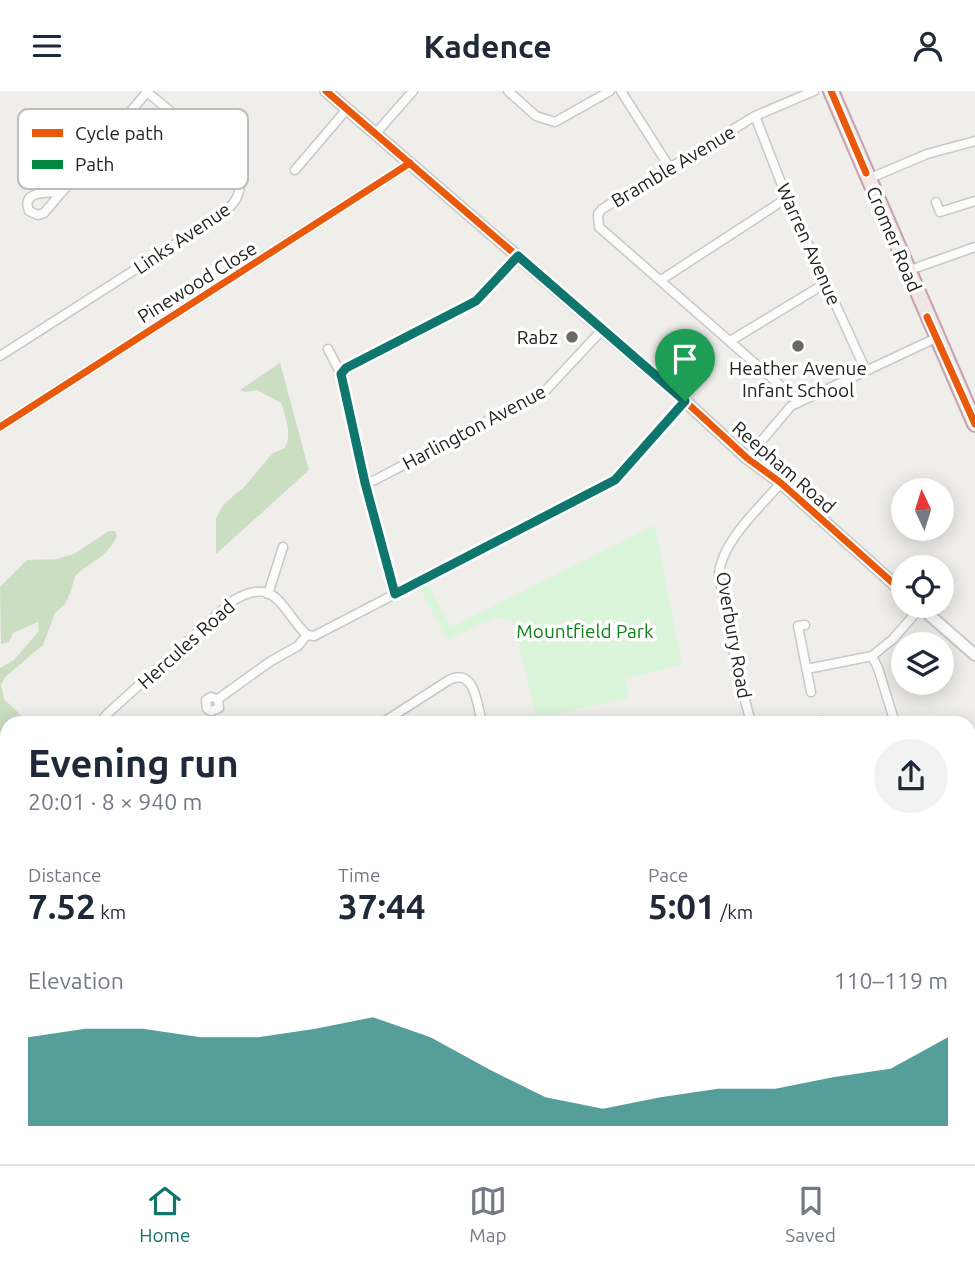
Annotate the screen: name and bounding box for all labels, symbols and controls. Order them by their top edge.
icon: menu [28,27,66,65]
icon: person [909,27,947,65]
text: Kadence [423,28,552,64]
legend [18,109,248,189]
street label: Bramble Avenue [607,120,739,212]
text: Cycle path [75,122,164,144]
text: Path [75,153,114,175]
street label: Warren Avenue [772,180,846,308]
street label: Cromer Road [862,183,926,295]
street label: Links Avenue [130,198,234,278]
street label: Pinewood Close [133,237,261,327]
place label: Rabz [517,326,558,348]
marker: Rabz [564,329,580,345]
pin [655,329,715,401]
marker: Heather Avenue Infant School [790,338,806,354]
icon: arrive [666,340,704,378]
place label: Heather Avenue Infant School [729,357,867,401]
street label: Harlington Avenue [398,380,550,474]
street label: Reepham Road [728,416,840,518]
north arrow [891,478,954,541]
map controls [891,478,954,695]
button: locate [891,555,954,618]
street label: Overbury Road [712,570,756,700]
street label: Hercules Road [133,595,239,693]
park label: Mountfield Park [516,620,654,642]
button: layers [891,632,954,695]
button: share [874,739,948,813]
text: Evening run [28,742,239,784]
text: 20:01 · 8 × 940 m [28,789,202,814]
text: Distance [28,864,102,886]
text: Time [338,864,380,886]
text: Pace [648,864,688,886]
text: 7.52 [28,886,96,926]
text: 37:44 [338,886,426,926]
text: 5:01 [648,886,716,926]
text: km [96,901,126,923]
text: /km [716,901,753,923]
text: Elevation [28,968,124,993]
text: 110–119 m [834,968,948,993]
tab: Home [139,1182,190,1246]
tab: Map [469,1182,507,1246]
tab: Saved [785,1182,836,1246]

